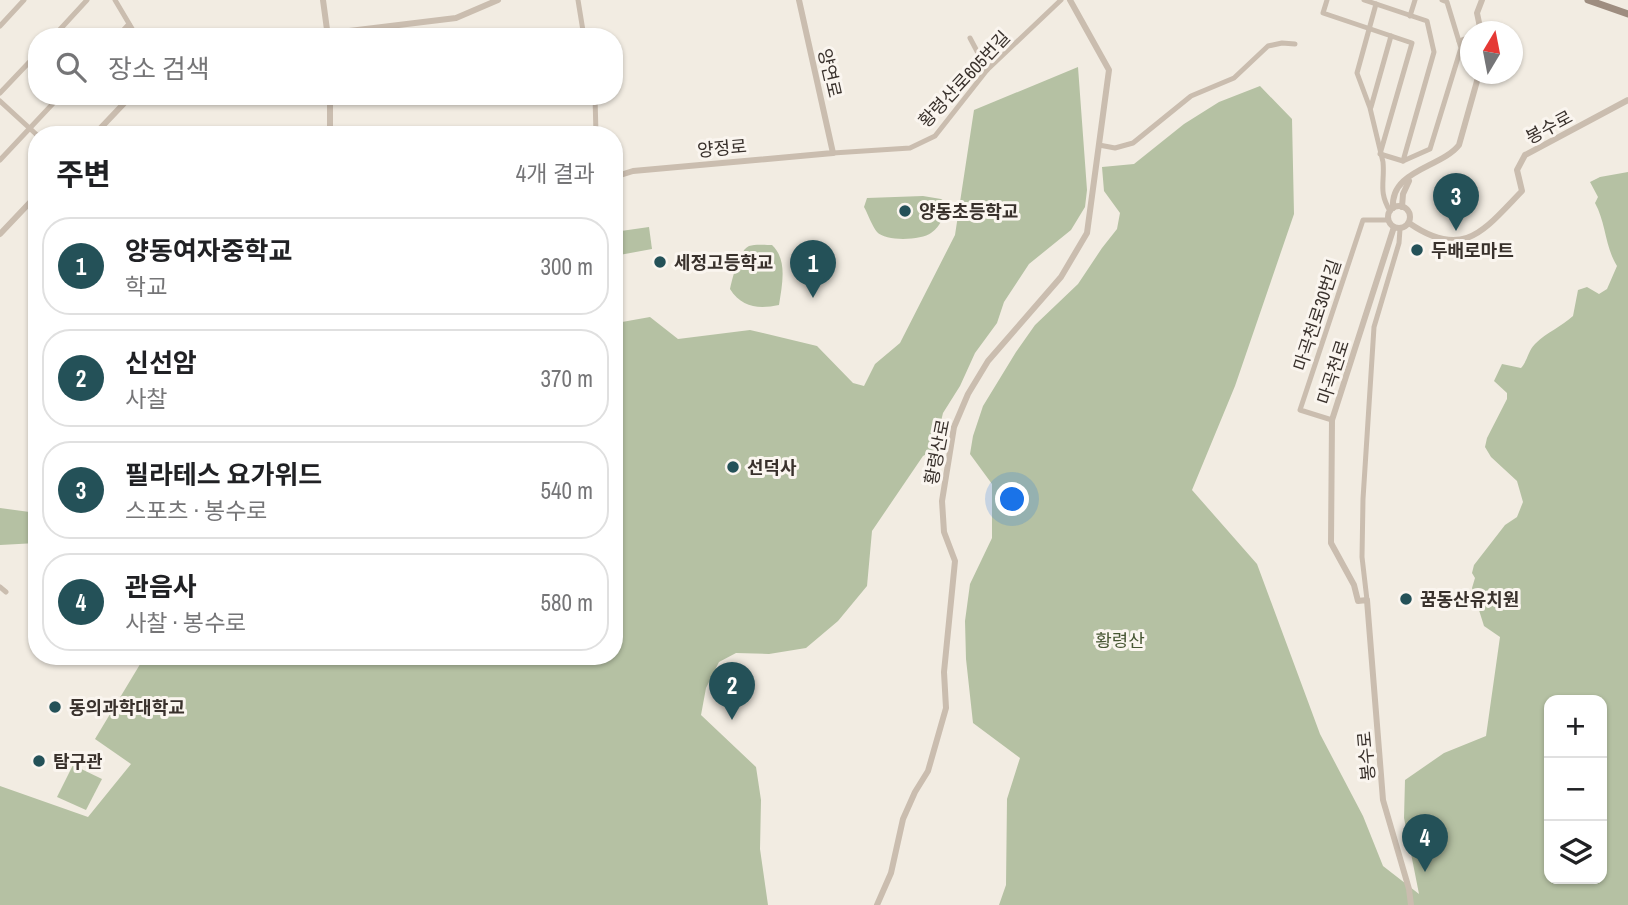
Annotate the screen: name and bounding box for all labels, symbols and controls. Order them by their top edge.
north arrow [1460,21,1523,84]
street label: 황령산로605번길 [913,25,1015,133]
search box [28,28,623,105]
street label: 양연로 [812,46,848,100]
icon: search [52,48,90,86]
text: 장소 검색 [108,51,210,86]
street label: 봉수로 [1521,104,1577,150]
street label: 양정로 [696,133,748,163]
text: 주변 [56,154,111,194]
text: 4개 결과 [516,158,595,189]
pin: 3 [1433,173,1479,231]
place label: 양동초등학교 [919,199,1018,224]
marker: 양동초등학교 [897,203,913,219]
text: 양동여자중학교 [125,233,292,268]
place label: 두배로마트 [1431,238,1514,263]
pin: 1 [790,240,836,298]
marker: 두배로마트 [1409,242,1425,258]
place label: 세정고등학교 [674,250,773,275]
text: 1 [76,251,86,282]
text: 300 m [541,251,593,282]
marker: 세정고등학교 [652,254,668,270]
street label: 마곡천로30번길 [1289,257,1345,373]
text: 학교 [125,271,167,302]
street label: 마곡천로 [1312,337,1354,407]
text: 신선암 [125,345,197,380]
text: 2 [76,363,86,394]
text: 370 m [541,363,593,394]
text: 사찰 [125,383,167,414]
street label: 황령산로 [918,417,956,487]
place label: 선덕사 [747,455,797,480]
text: 필라테스 요가위드 [125,457,322,492]
marker: 선덕사 [725,459,741,475]
text: 3 [76,475,86,506]
text: 540 m [541,475,593,506]
your location [995,482,1029,516]
text: 스포츠 · 봉수로 [125,495,268,526]
text: 관음사 [125,569,197,604]
text: 4 [76,587,86,618]
text: 580 m [541,587,593,618]
place label: 꿈동산유치원 [1420,587,1519,612]
marker: 꿈동산유치원 [1398,591,1414,607]
text: 사찰 · 봉수로 [125,607,247,638]
park label: 황령산 [1095,628,1145,653]
pin: 2 [709,662,755,720]
place label: 동의과학대학교 [69,695,185,720]
map controls [1544,695,1607,884]
button: + [1544,695,1607,758]
marker: 동의과학대학교 [47,699,63,715]
street label: 봉수로 [1351,730,1381,782]
place label: 탐구관 [53,749,103,774]
marker: 탐구관 [31,753,47,769]
button: − [1544,758,1607,821]
pin: 4 [1402,814,1448,872]
button: layers [1544,821,1607,884]

